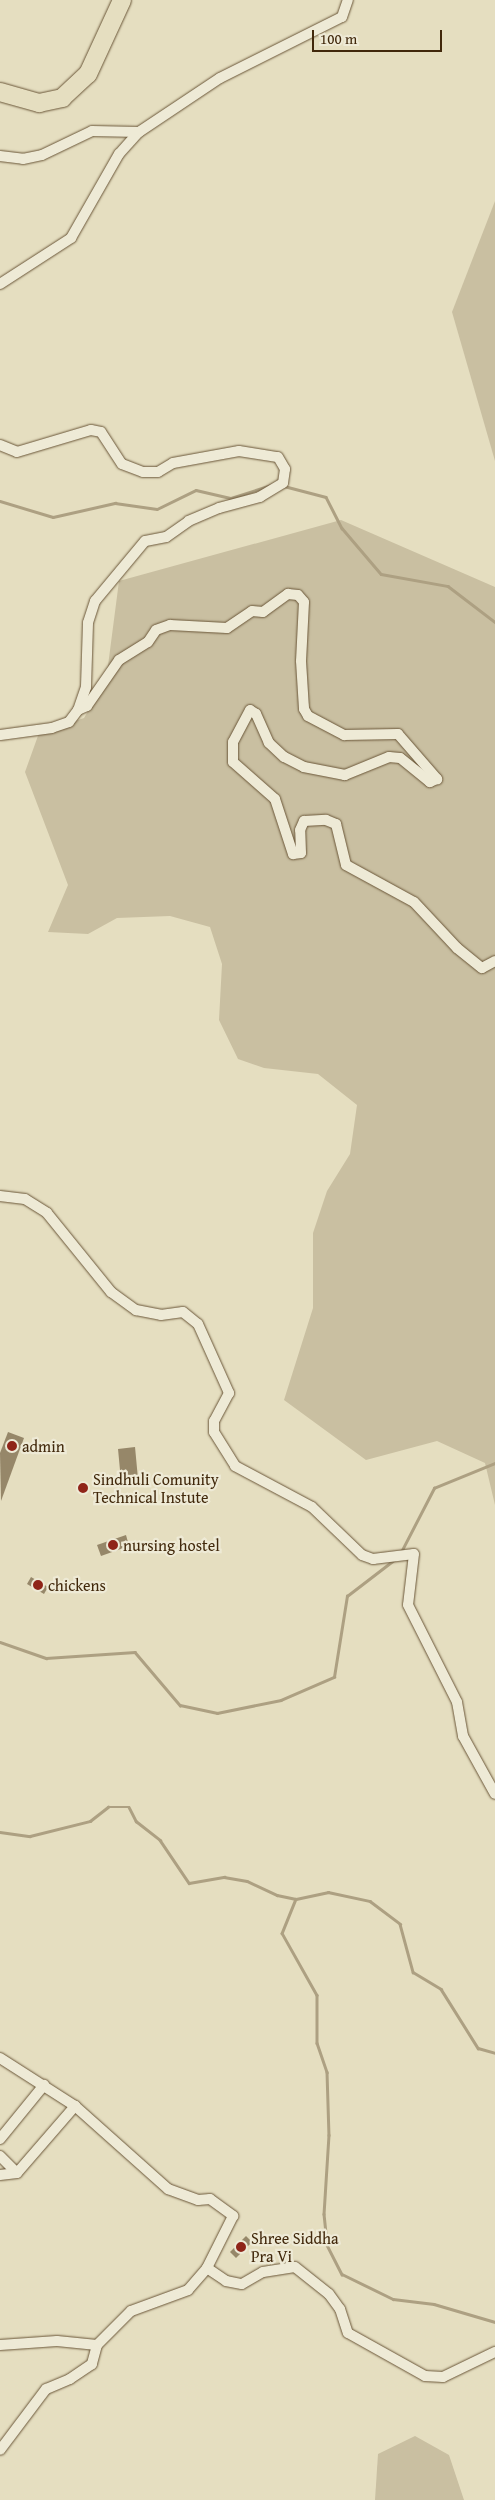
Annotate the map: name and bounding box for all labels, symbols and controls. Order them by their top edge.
scale bar [315,20,445,52]
text: 100 m [320,28,357,49]
place label: admin [22,1436,65,1456]
marker: admin [6,1440,18,1452]
place label: Sindhuli Comunity Technical Instute [93,1469,219,1507]
marker: Sindhuli Comunity Technical Instute [77,1482,89,1494]
place label: nursing hostel [123,1535,220,1555]
marker: nursing hostel [107,1539,119,1551]
place label: chickens [48,1575,106,1595]
marker: chickens [32,1579,44,1591]
place label: Shree Siddha Pra Vi [251,2228,339,2266]
marker: Shree Siddha Pra Vi [235,2241,247,2253]

